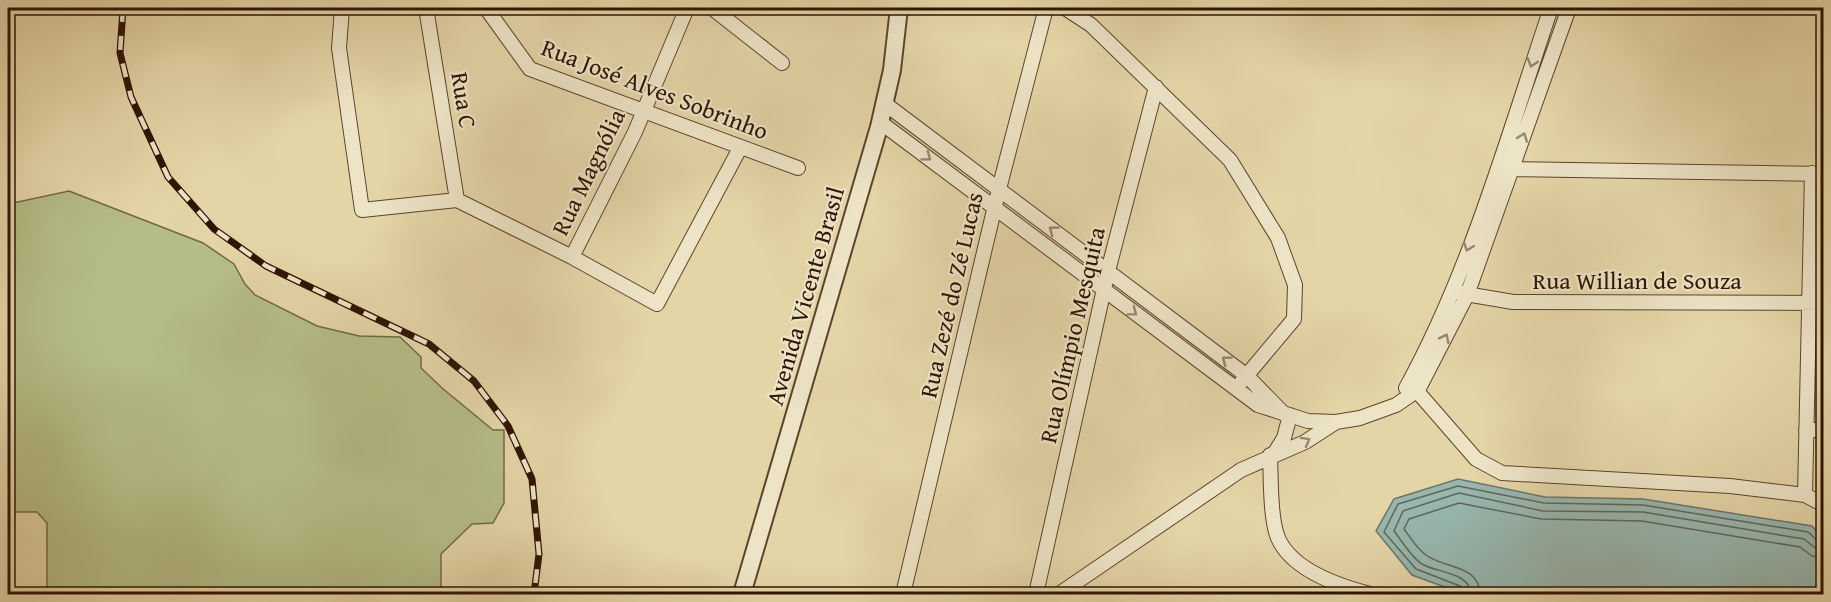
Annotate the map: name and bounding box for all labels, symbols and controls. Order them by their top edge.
street label: Rua José Alves Sobrinho [537,30,773,148]
one-way arrow [1527,57,1539,68]
street label: Rua C [442,69,486,131]
street label: Rua Magnólia [542,102,634,241]
one-way arrow [1515,132,1528,142]
one-way arrow [920,150,931,161]
street label: Avenida Vicente Brasil [757,182,853,410]
street label: Rua Zezé do Zé Lucas [910,189,992,401]
street label: Rua Olímpio Mesquita [1030,223,1114,447]
one-way arrow [1049,227,1060,238]
one-way arrow [1463,241,1475,252]
street label: Rua Willian de Souza [1532,263,1742,298]
one-way arrow [1127,305,1138,316]
one-way arrow [1438,333,1449,344]
one-way arrow [1222,357,1233,368]
one-way arrow [1300,436,1310,448]

